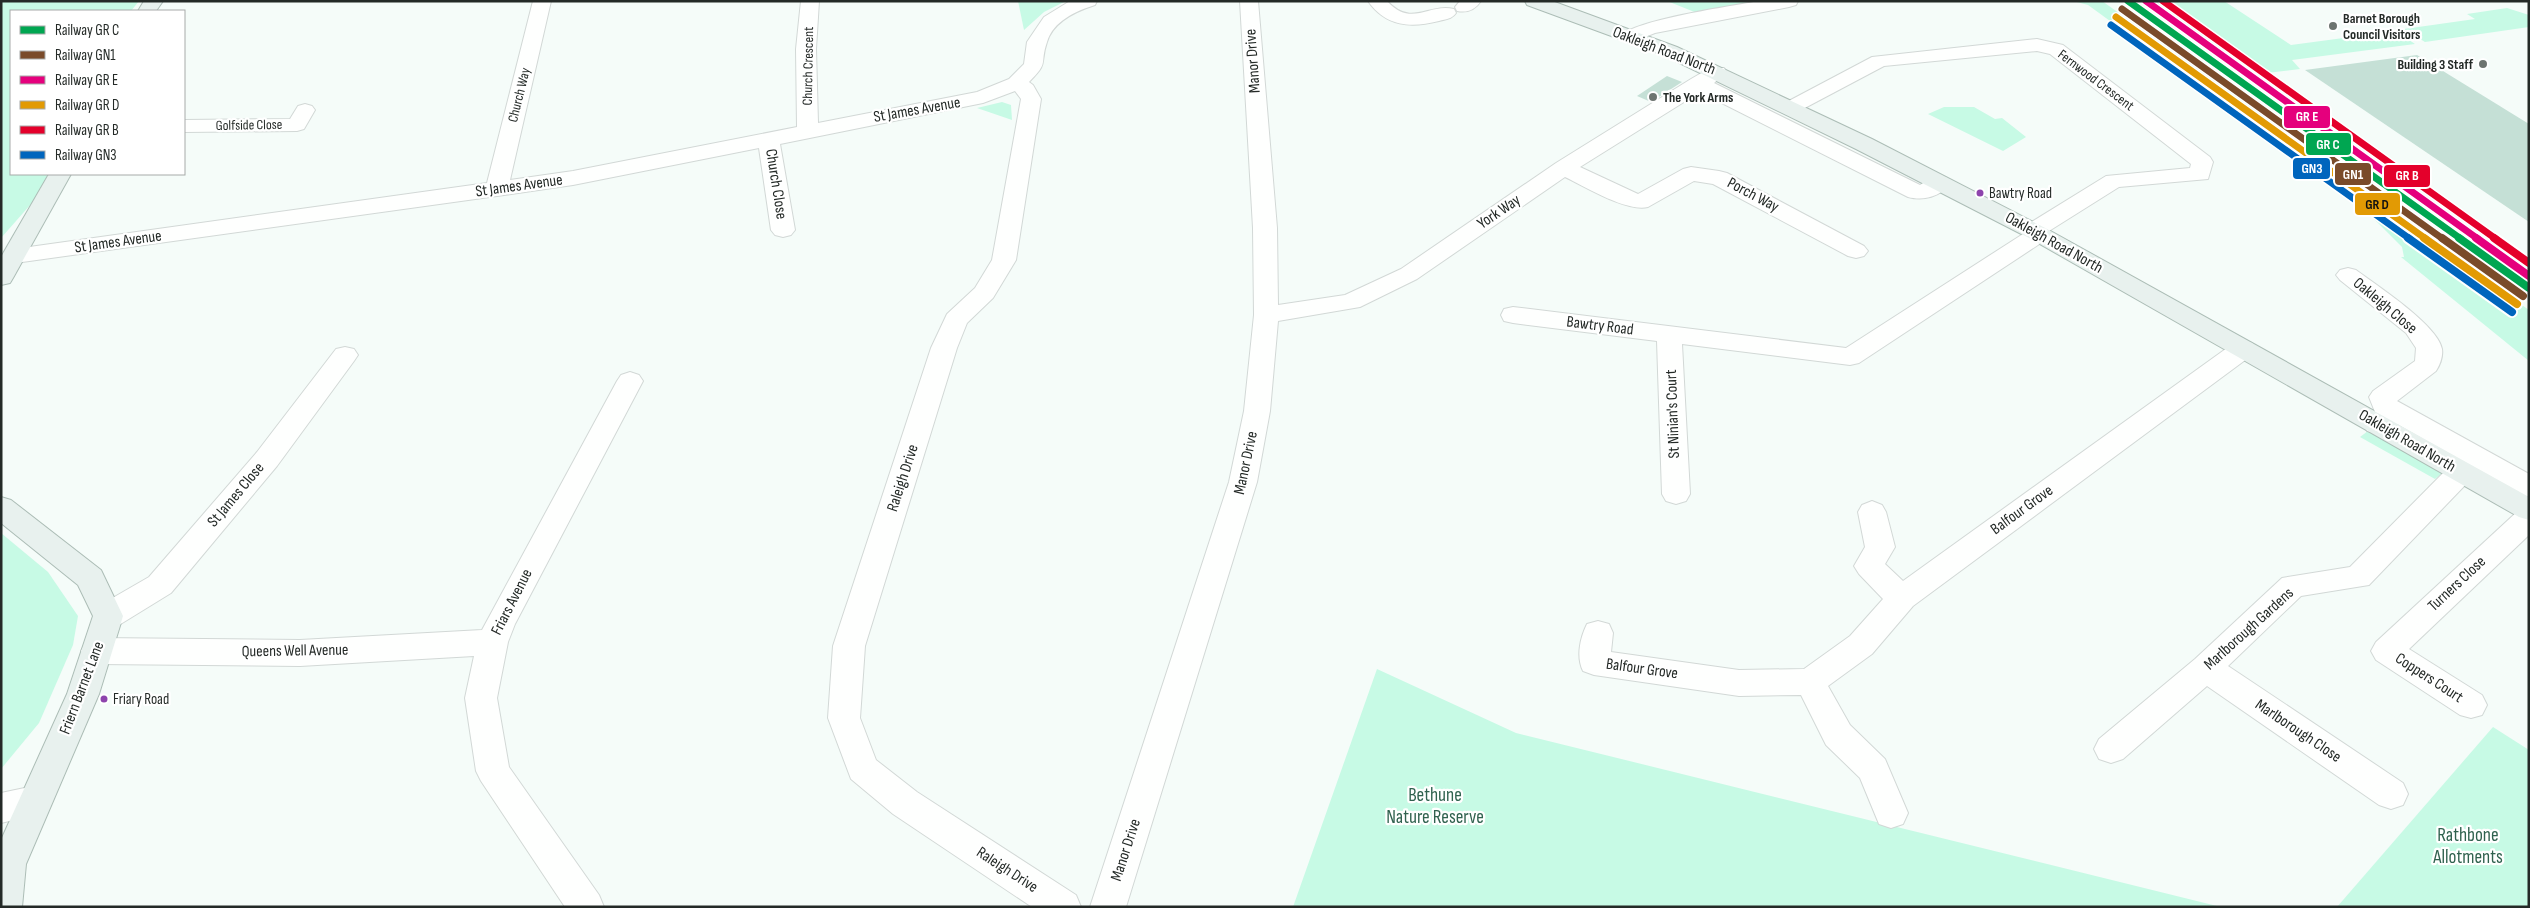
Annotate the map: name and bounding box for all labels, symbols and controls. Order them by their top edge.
legend [10,10,185,175]
place label: Barnet Borough Council Visitors [2343,10,2420,43]
marker: Barnet Borough Council Visitors [2327,20,2339,32]
text: Railway GR C [55,21,119,40]
street label: Oakleigh Road North [1610,23,1718,79]
street label: Church Crescent [799,26,817,106]
street label: Manor Drive [1241,28,1265,94]
text: Railway GN1 [55,46,116,65]
street label: Fernwood Crescent [2055,46,2137,114]
place label: Building 3 Staff [2397,56,2473,73]
marker: Building 3 Staff [2477,58,2489,70]
street label: Church Way [504,65,534,124]
text: Railway GR E [55,71,118,90]
place label: The York Arms [1663,89,1733,106]
marker: The York Arms [1647,91,1659,103]
street label: St James Avenue [872,93,962,127]
text: Railway GR D [55,96,119,115]
line badge: GR E [2283,105,2331,129]
text: GR E [2296,108,2318,125]
street label: Golfside Close [216,116,282,134]
text: Railway GR B [55,121,119,140]
line badge: GR C [2305,132,2352,156]
text: GR C [2316,136,2340,153]
text: Railway GN3 [55,146,117,165]
street label: Church Close [761,147,791,221]
line badge: GN3 [2292,157,2331,180]
text: GN3 [2301,160,2323,177]
line badge: GN1 [2334,162,2372,186]
line badge: GR B [2383,164,2431,188]
text: GN1 [2343,166,2364,183]
text: GR B [2395,167,2419,184]
street label: St James Avenue [474,170,564,202]
street label: Porch Way [1724,174,1782,216]
place label: Bawtry Road [1989,184,2052,203]
marker: Bawtry Road [1975,188,1985,198]
street label: York Way [1474,191,1524,233]
line badge: GR D [2354,192,2401,216]
text: GR D [2365,196,2389,213]
street label: Oakleigh Road North [2002,208,2106,278]
street label: St James Avenue [73,226,163,258]
street label: Oakleigh Close [2349,274,2421,338]
street label: Bawtry Road [1565,312,1635,340]
street label: St Ninian's Court [1662,369,1684,459]
street label: Oakleigh Road North [2355,406,2459,476]
street label: Manor Drive [1230,430,1262,496]
street label: Raleigh Drive [883,442,923,514]
street label: St James Close [204,459,268,531]
street label: Balfour Grove [1987,481,2057,539]
street label: Turners Close [2424,552,2490,616]
street label: Friars Avenue [487,566,537,638]
street label: Marlborough Gardens [2200,584,2298,674]
street label: Friern Barnet Lane [56,639,108,737]
street label: Queens Well Avenue [241,641,349,661]
street label: Coppers Court [2391,649,2467,707]
street label: Balfour Grove [1605,655,1679,683]
place label: Friary Road [113,690,169,709]
marker: Friary Road [99,694,109,704]
street label: Marlborough Close [2251,695,2345,767]
park label: Bethune Nature Reserve [1386,784,1484,829]
street label: Manor Drive [1107,817,1145,883]
park label: Rathbone Allotments [2432,824,2503,869]
street label: Raleigh Drive [973,843,1041,897]

